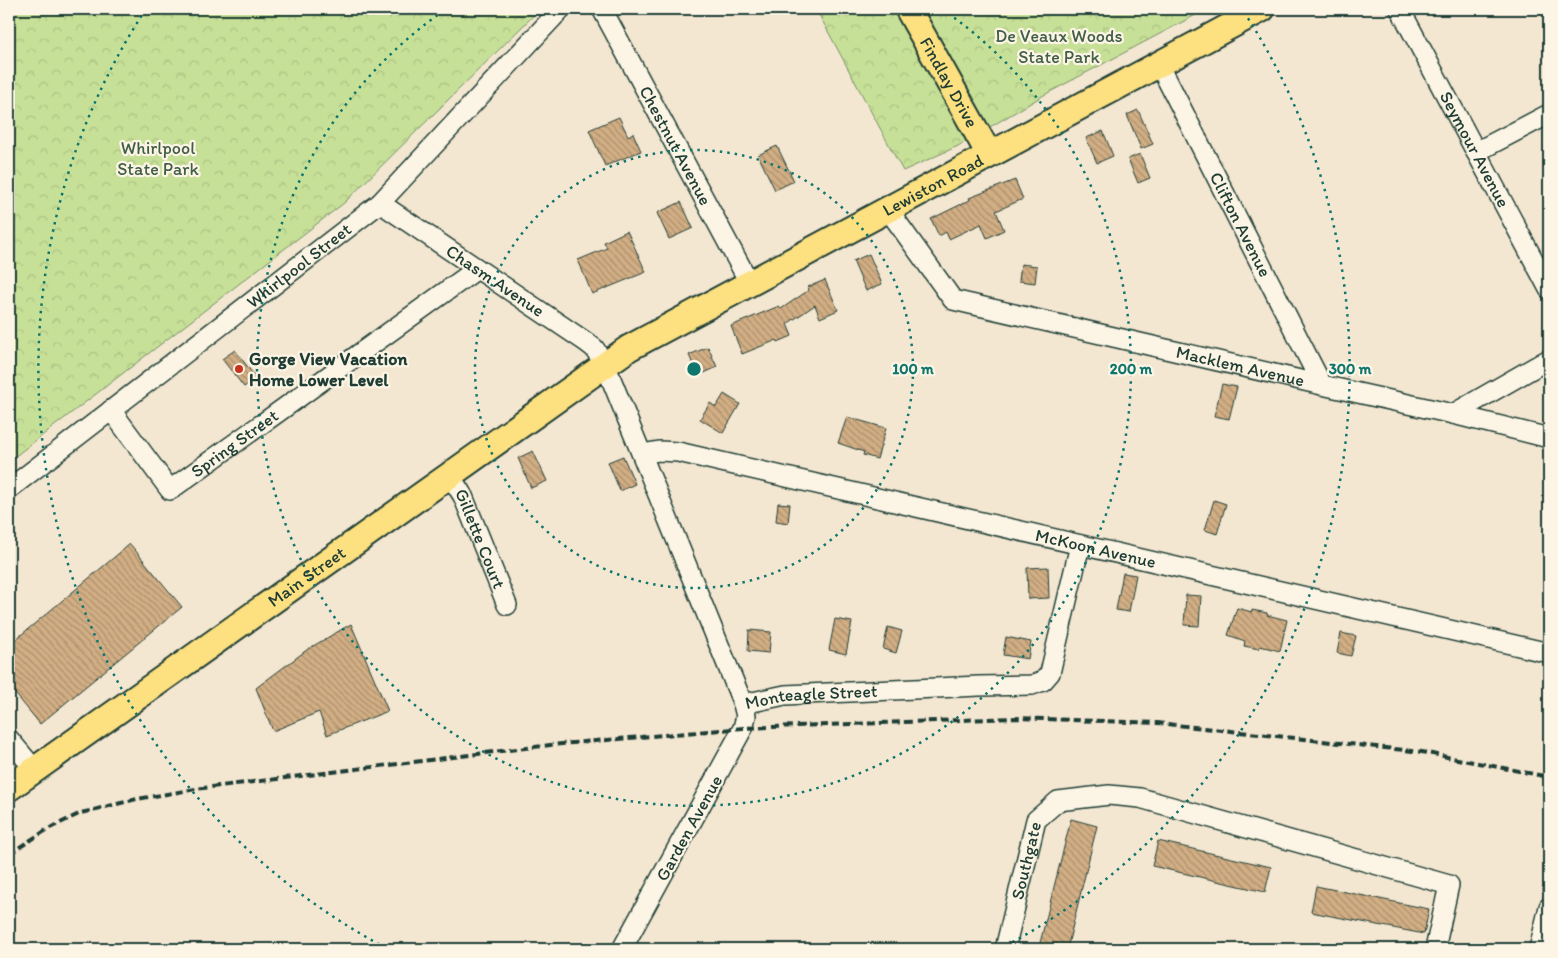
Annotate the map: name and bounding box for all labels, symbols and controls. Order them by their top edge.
park label: De Veaux Woods State Park [995,25,1123,68]
street label: Findlay Drive [915,33,983,132]
street label: Chestnut Avenue [634,82,717,209]
street label: Seymour Avenue [1435,88,1515,211]
park label: Whirlpool State Park [117,137,200,180]
street label: Lewiston Road [879,149,987,221]
street label: Clifton Avenue [1205,168,1276,281]
street label: Whirlpool Street [242,218,356,313]
street label: Chasm Avenue [442,240,549,322]
street label: Macklem Avenue [1174,341,1307,392]
place label: Gorge View Vacation Home Lower Level [249,348,408,391]
centre of rings [685,360,703,378]
text: 100 m [892,360,934,378]
text: 200 m [1110,360,1153,378]
text: 300 m [1329,360,1372,378]
marker: Gorge View Vacation Home Lower Level [233,363,245,375]
street label: Spring Street [187,404,283,482]
street label: Gillette Court [450,484,510,592]
street label: McKoon Avenue [1033,524,1158,573]
street label: Main Street [263,541,350,612]
street label: Monteagle Street [743,680,878,714]
street label: Garden Avenue [651,771,727,885]
street label: Southgate [1006,819,1046,902]

